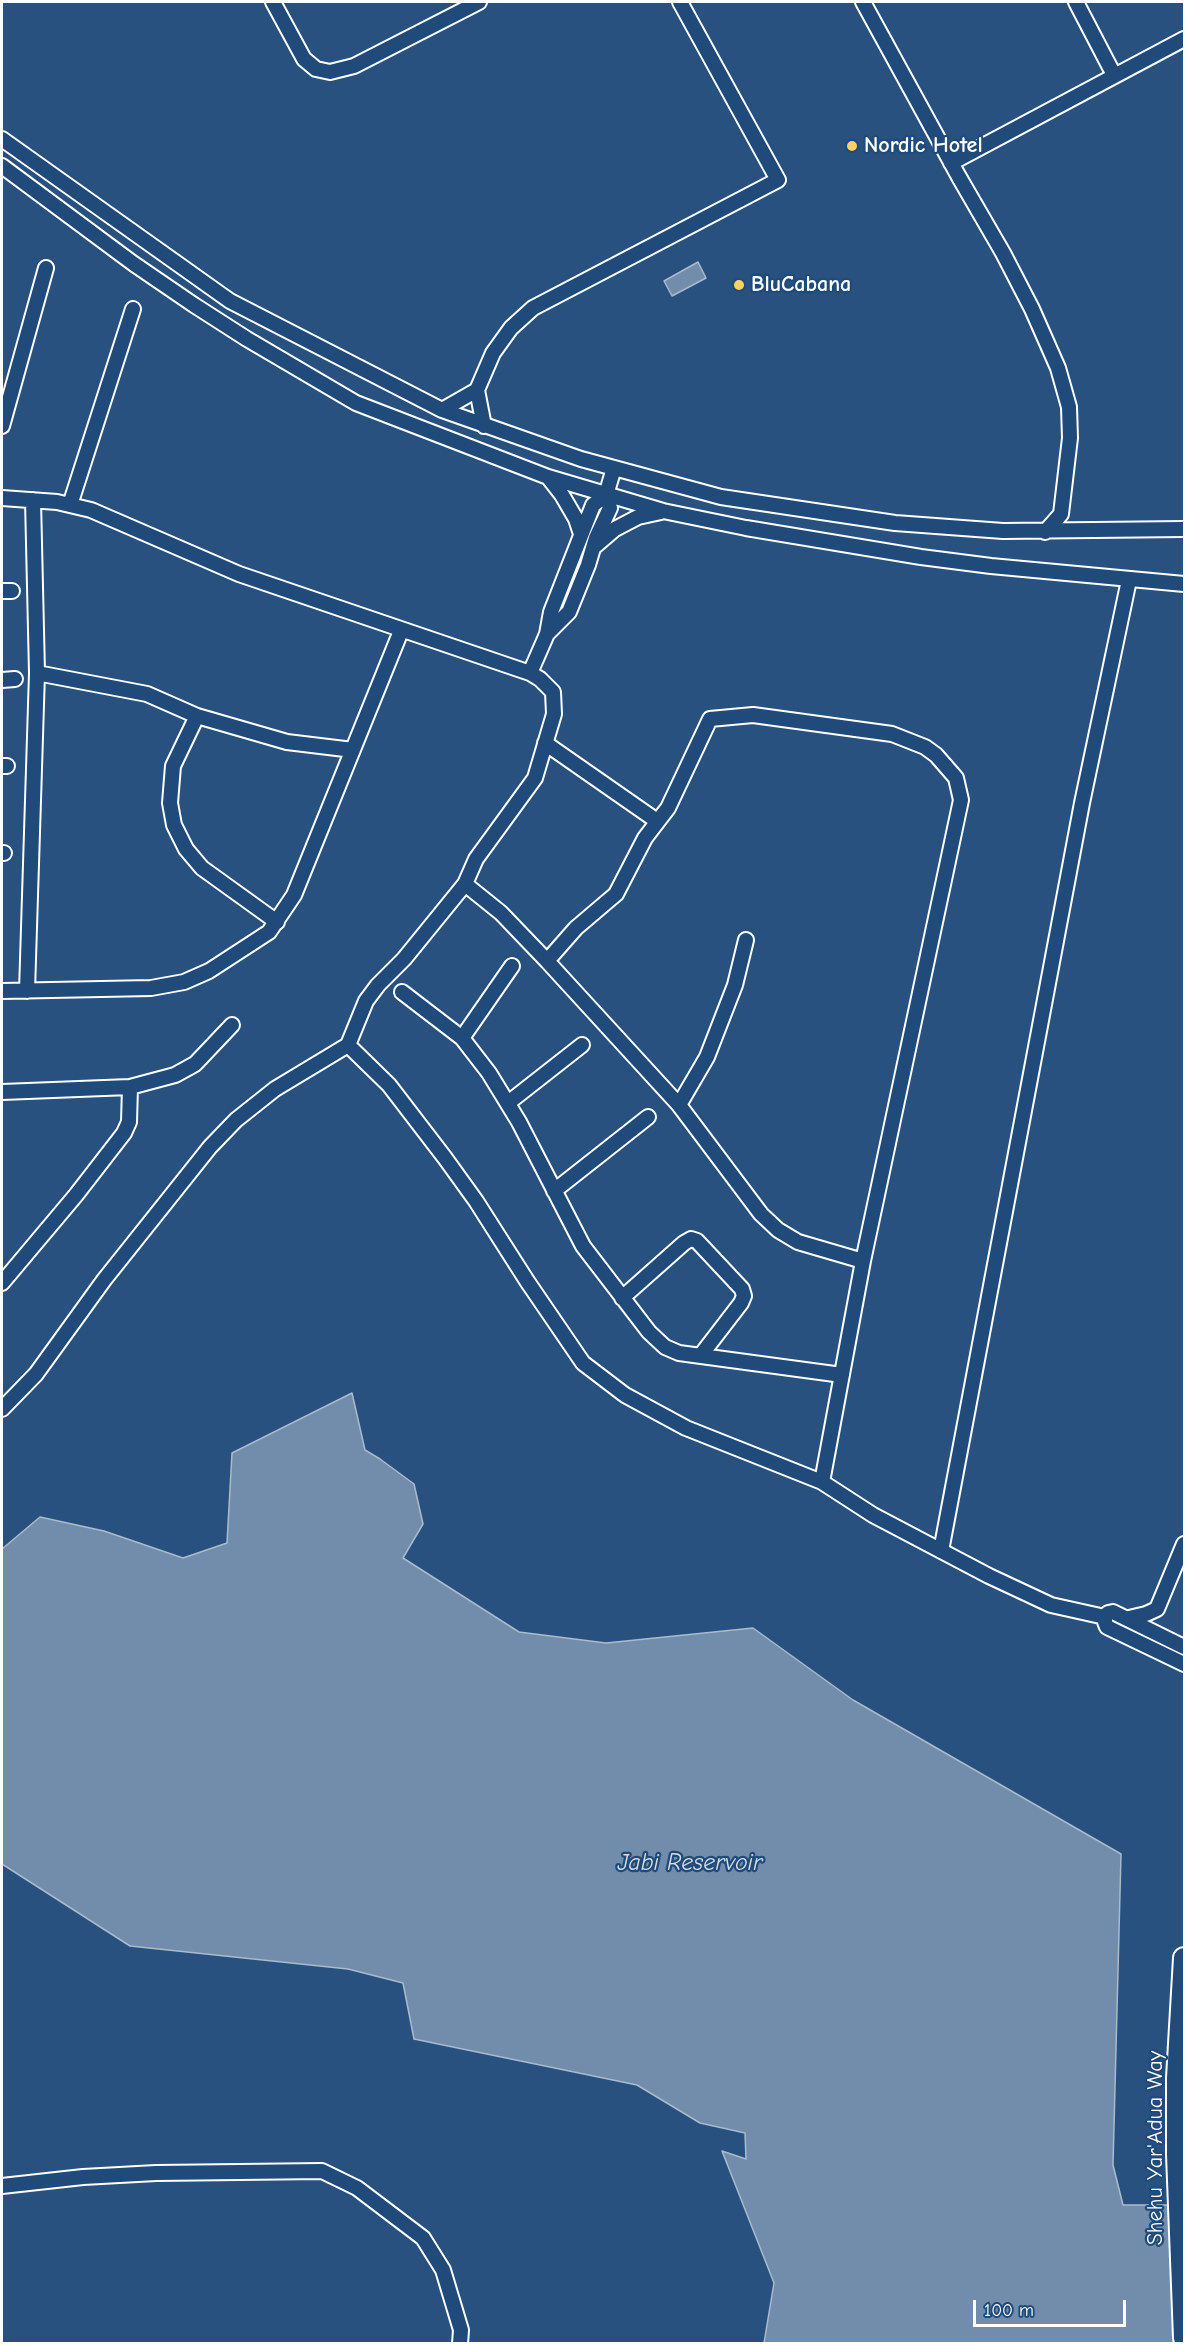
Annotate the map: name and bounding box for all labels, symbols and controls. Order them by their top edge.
place label: Nordic Hotel [864,133,983,159]
marker: Nordic Hotel [845,139,859,153]
place label: BluCabana [751,272,851,298]
marker: BluCabana [732,278,746,292]
water label: Jabi Reservoir [617,1849,763,1877]
street label: Shehu Yar'Adua Way [1143,2051,1169,2245]
scale bar [976,2288,1129,2326]
text: 100 m [984,2300,1034,2321]

